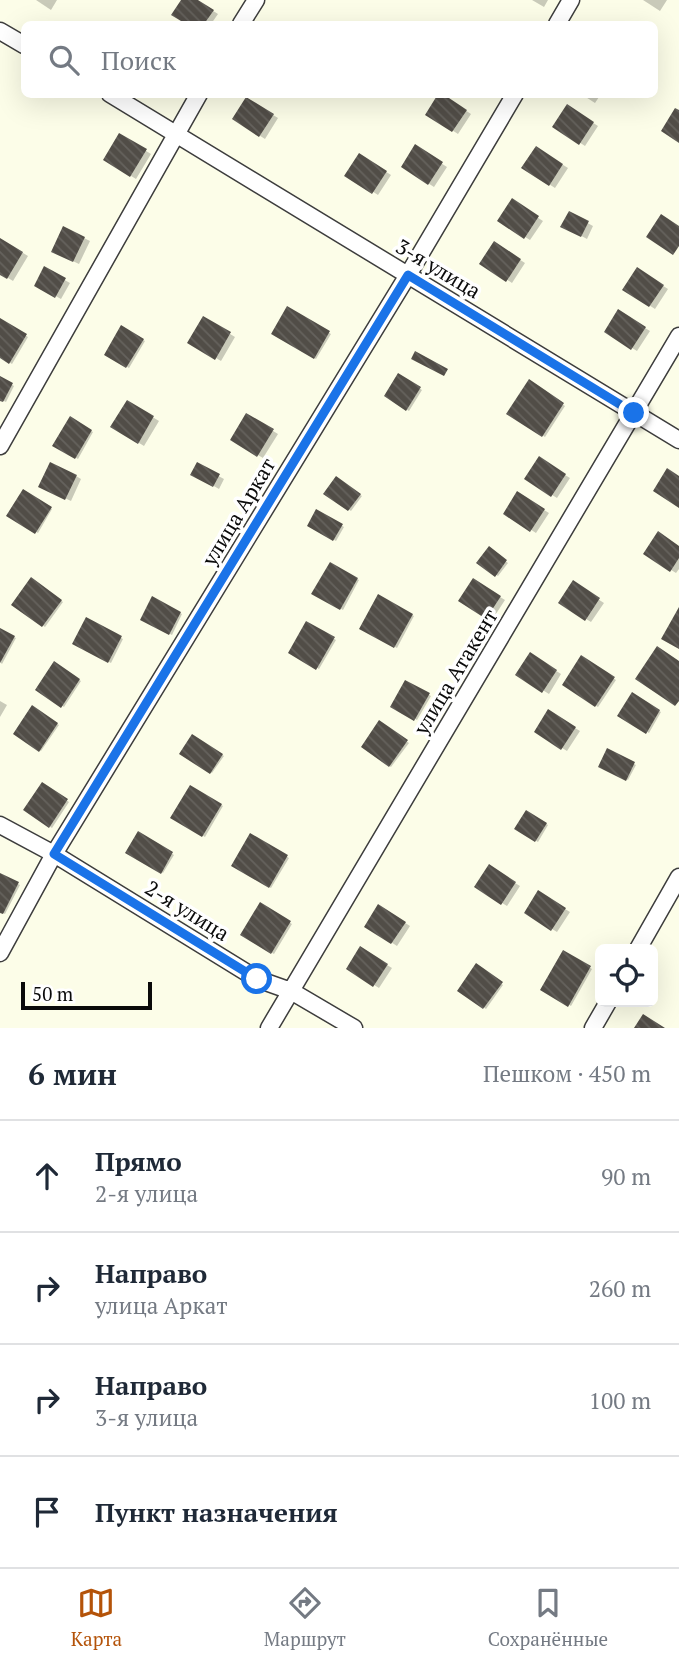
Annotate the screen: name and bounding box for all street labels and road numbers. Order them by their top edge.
street label: 3-я улица [391,232,486,305]
street label: улица Аркат [194,452,281,571]
street label: улица Атакент [406,603,504,740]
street label: 2-я улица [140,873,235,947]

